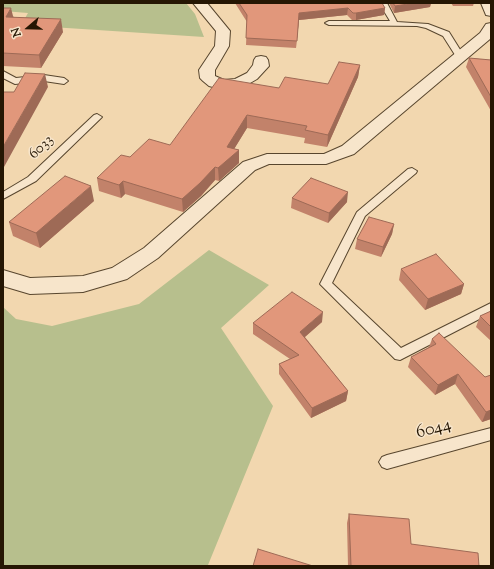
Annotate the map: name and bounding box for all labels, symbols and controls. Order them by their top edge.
north arrow [8,8,48,48]
text: N [8,25,26,39]
street label: 6033 [26,132,58,164]
street label: 6044 [414,415,454,445]

